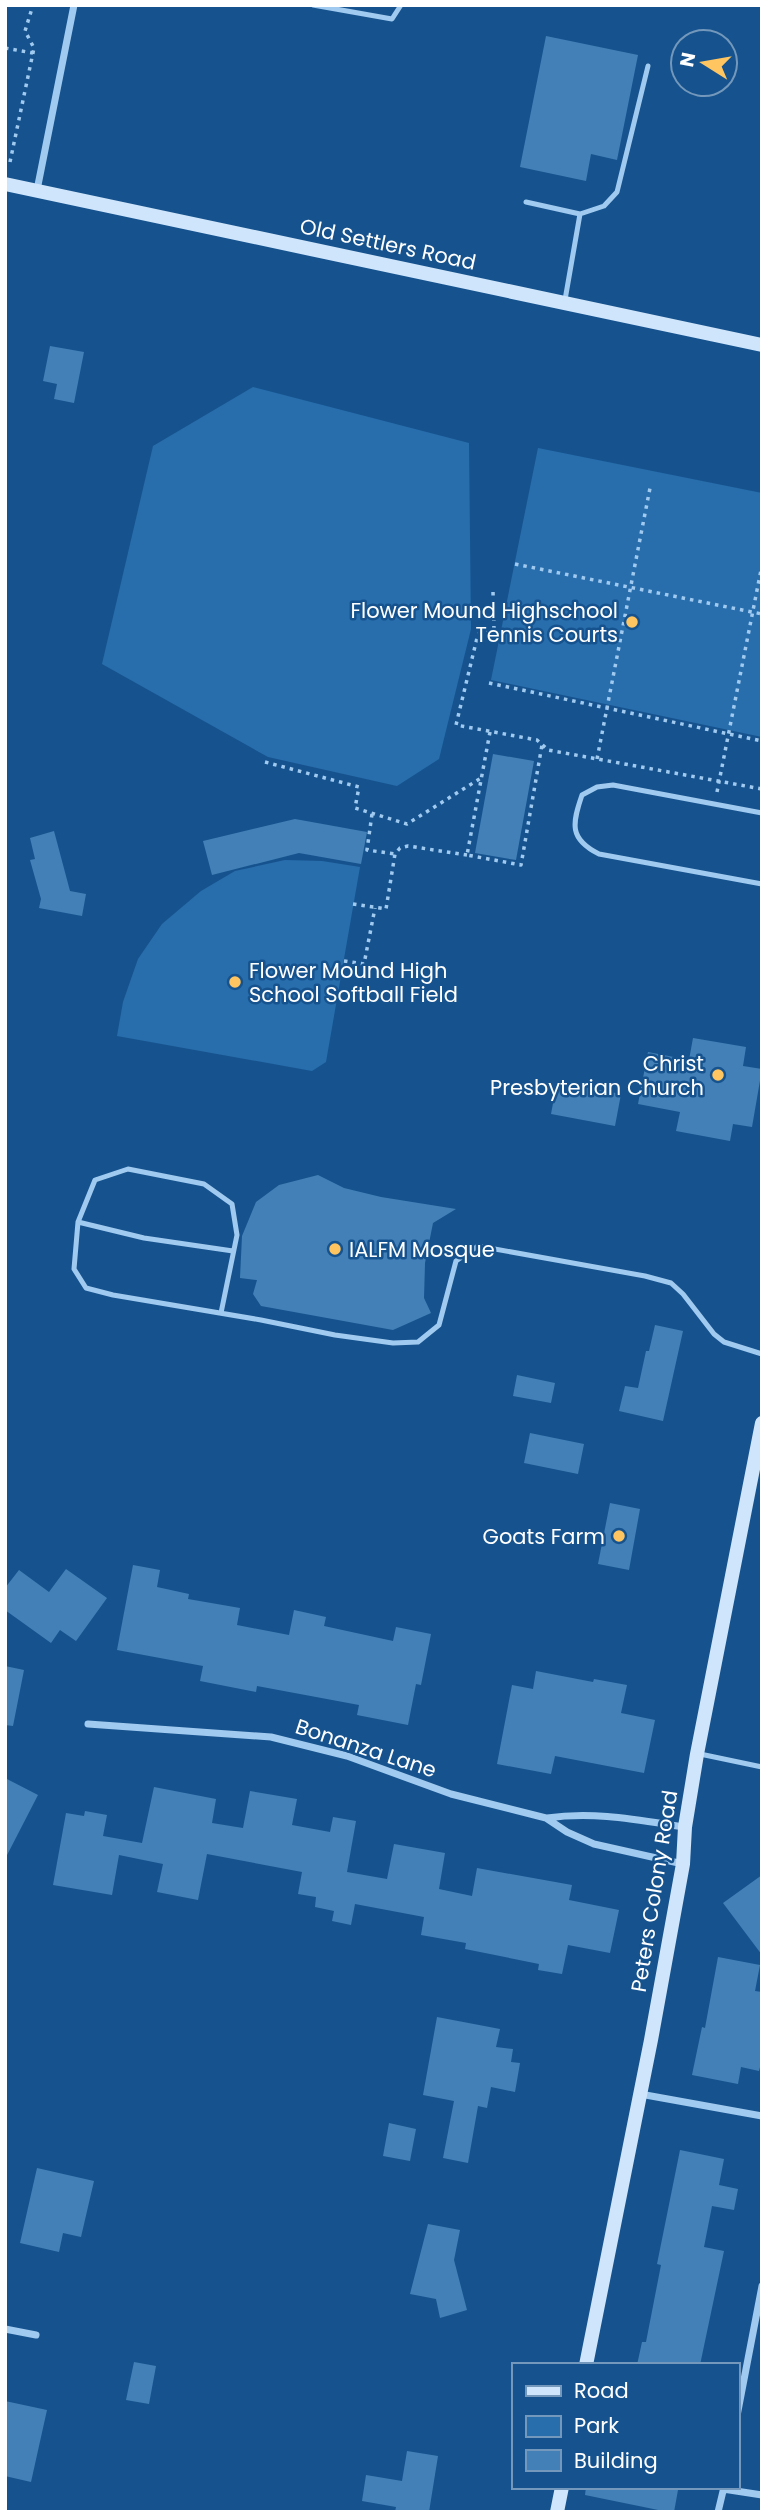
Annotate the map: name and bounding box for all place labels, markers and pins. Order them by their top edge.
place label: Flower Mound Highschool Tennis Courts [350,596,618,649]
marker: Flower Mound Highschool Tennis Courts [624,614,640,630]
place label: Flower Mound High School Softball Field [249,956,458,1009]
marker: Flower Mound High School Softball Field [227,974,243,990]
place label: Christ Presbyterian Church [490,1049,704,1102]
marker: Christ Presbyterian Church [710,1067,726,1083]
place label: IALFM Mosque [349,1235,495,1264]
marker: IALFM Mosque [327,1241,343,1257]
place label: Goats Farm [483,1522,605,1551]
marker: Goats Farm [611,1528,627,1544]

